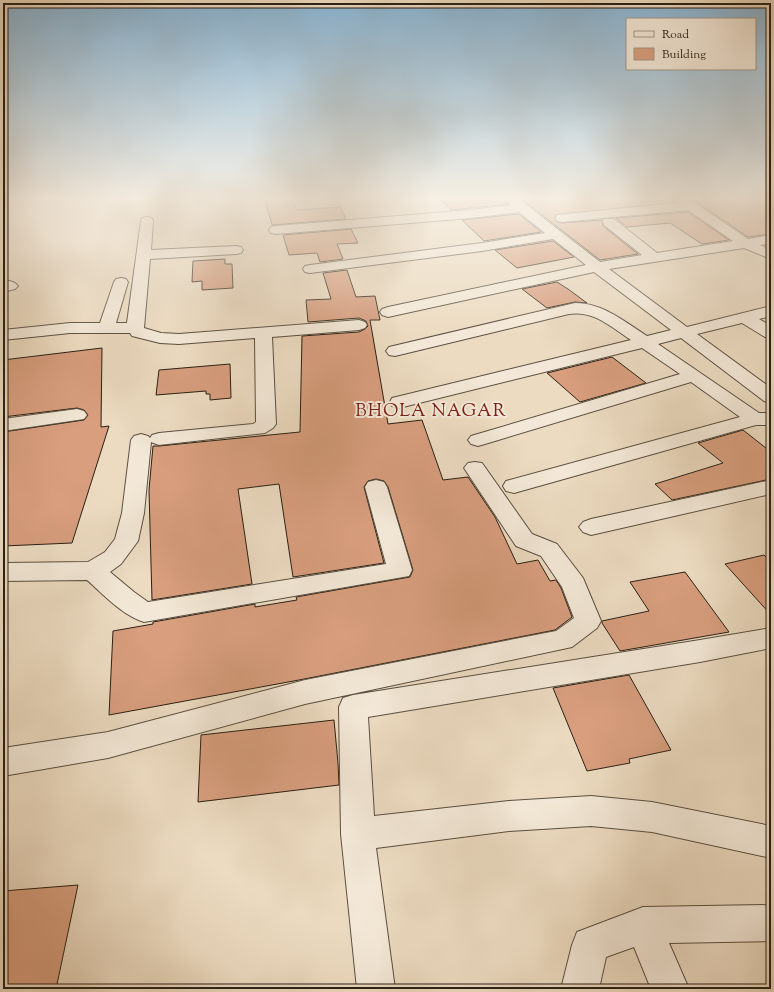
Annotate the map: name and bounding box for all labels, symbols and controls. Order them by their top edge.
legend [626,18,756,70]
text: Road [662,26,689,44]
text: Building [662,46,706,64]
district label: BHOLA NAGAR [355,399,507,425]

